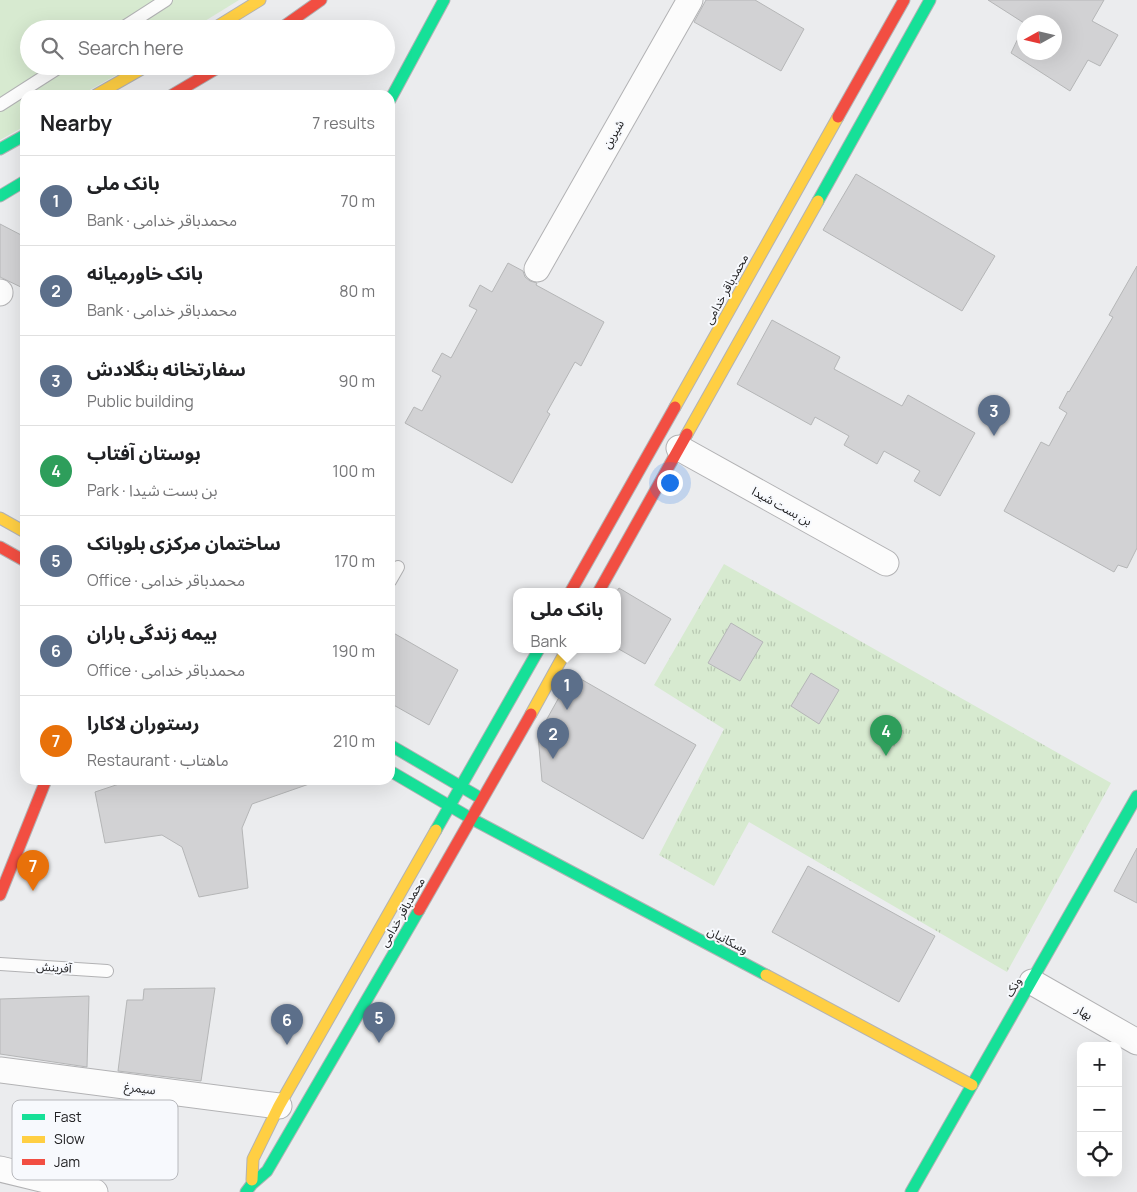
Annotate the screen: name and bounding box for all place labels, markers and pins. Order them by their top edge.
pin: 3 [978,395,1010,436]
pin: 1 [551,669,583,710]
pin: 4 [870,715,902,756]
pin: 2 [537,718,569,759]
pin: 7 [17,850,49,891]
pin: 5 [363,1002,395,1043]
pin: 6 [271,1004,303,1045]

